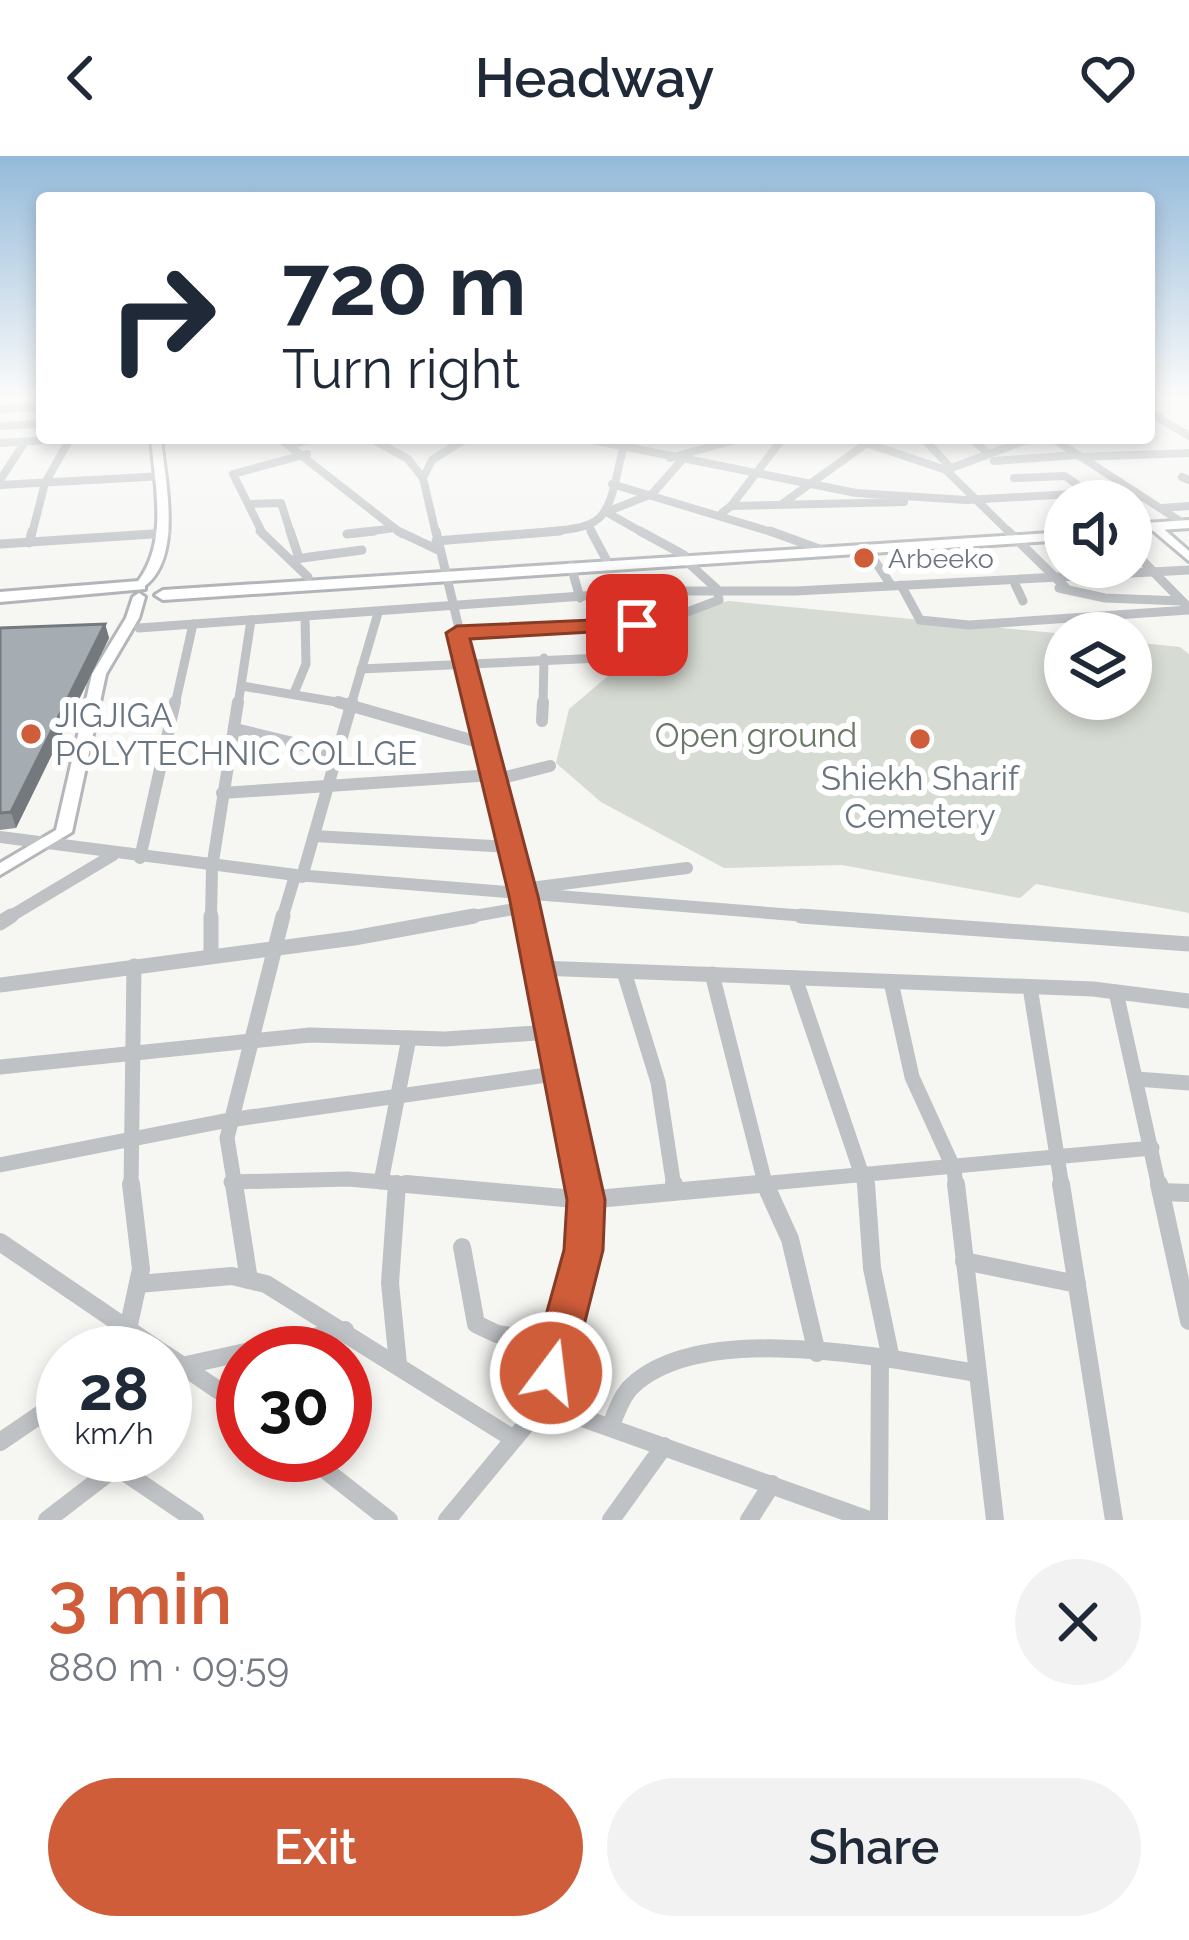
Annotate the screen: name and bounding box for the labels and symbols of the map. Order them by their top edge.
place label: Arbeeko [888,543,994,574]
marker: Arbeeko [851,545,877,571]
pin [586,574,688,676]
place label: JIGJIGA POLYTECHNIC COLLGE [55,696,417,773]
park label: Open ground [655,716,857,755]
marker: JIGJIGA POLYTECHNIC COLLGE [18,721,44,747]
marker: Shiekh Sharif Cemetery [907,726,933,752]
place label: Shiekh Sharif Cemetery [821,759,1020,836]
position arrow [488,1310,614,1436]
speed limit sign: 30 [216,1326,372,1482]

